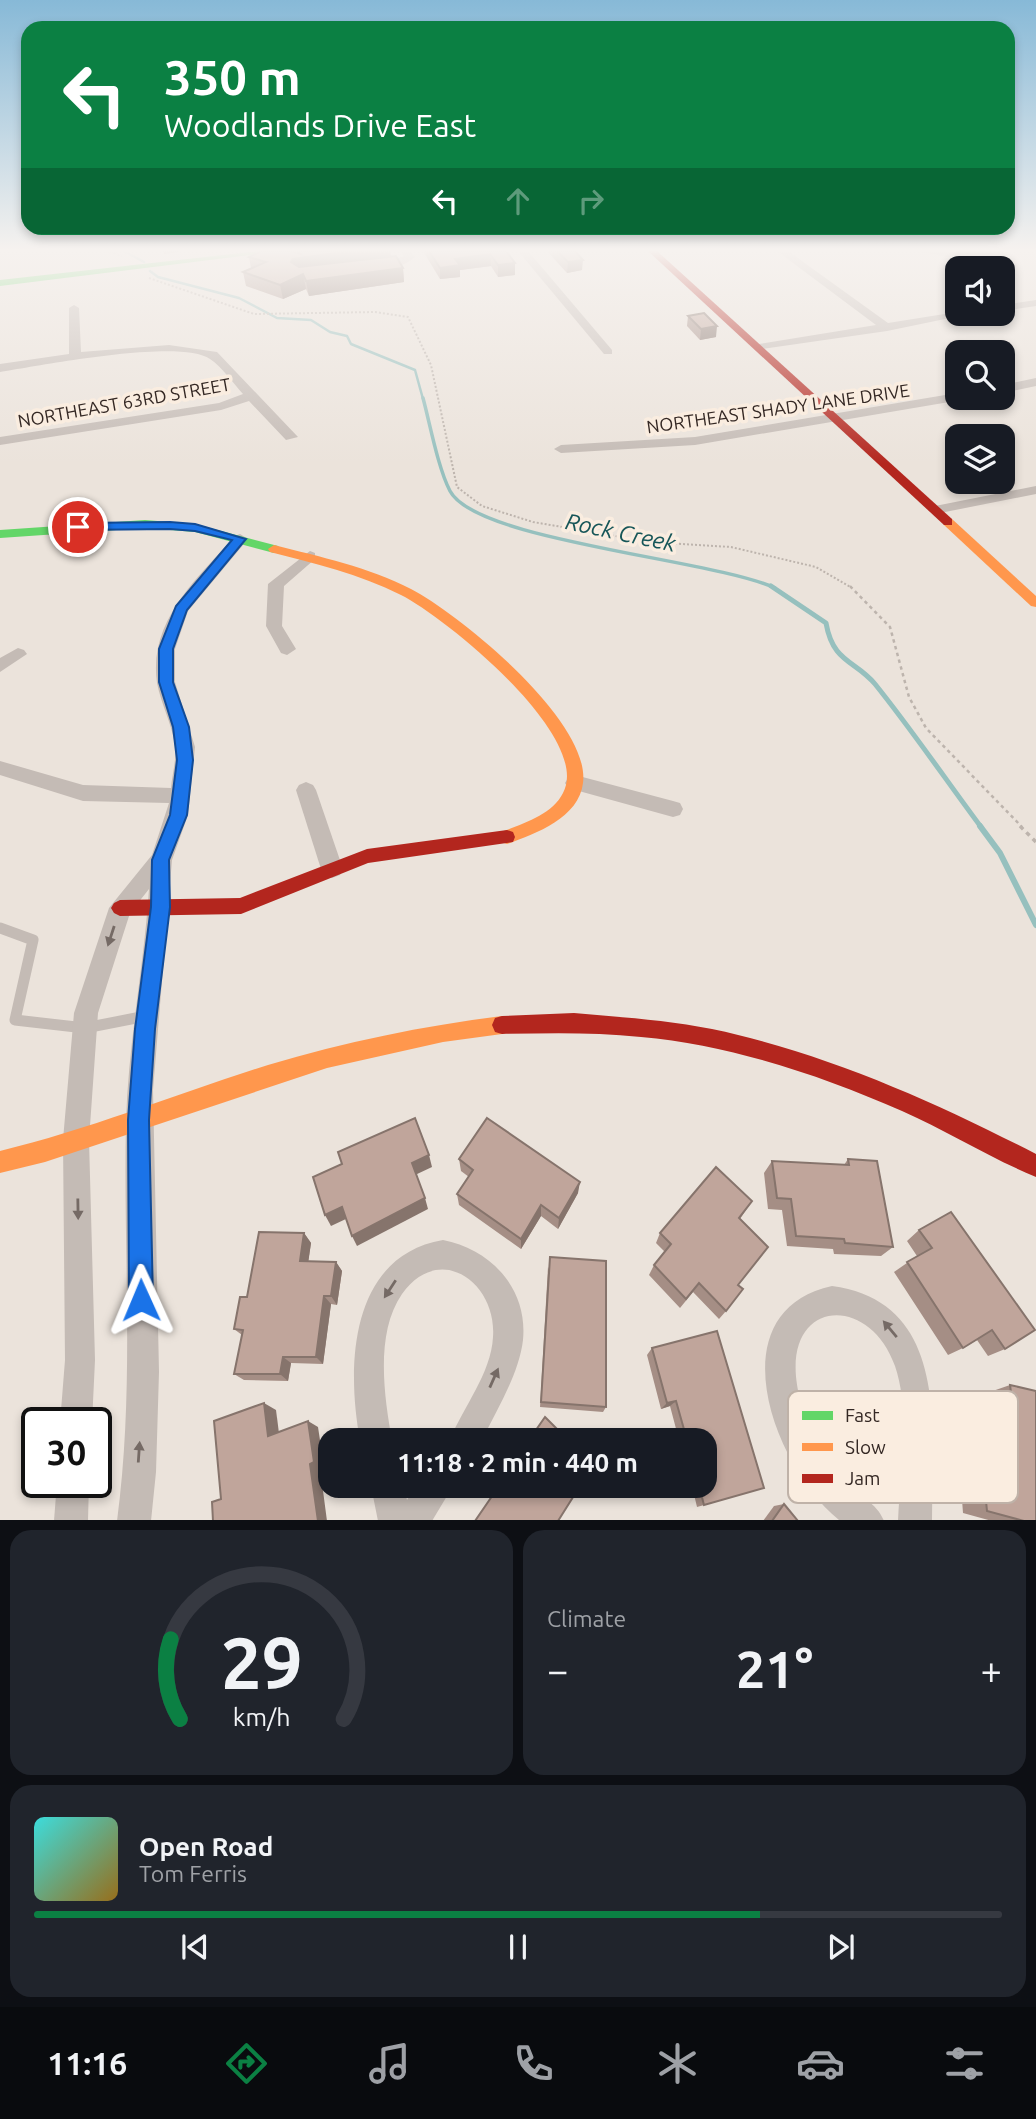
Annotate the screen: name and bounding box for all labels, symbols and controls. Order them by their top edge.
icon: left [49,49,140,140]
text: 350 m [164,49,301,104]
text: Woodlands Drive East [164,107,476,143]
icon: left [426,182,464,220]
icon: ahead [499,182,537,220]
icon: right [572,182,610,220]
map controls [945,256,1015,494]
button: sound [945,256,1015,326]
button: search [945,340,1015,410]
street label: NORTHEAST 63RD STREET [16,373,232,431]
street label: NORTHEAST SHADY LANE DRIVE [645,380,911,436]
button: layers [945,424,1015,494]
pin [48,497,108,557]
icon: arrive [59,508,97,546]
water label: Rock Creek [564,508,679,556]
one-way arrow [105,925,115,946]
one-way arrow [72,1198,83,1220]
position arrow [104,1263,178,1337]
one-way arrow [384,1279,397,1298]
one-way arrow [882,1321,897,1339]
one-way arrow [488,1368,500,1388]
legend [788,1391,1018,1503]
text: Fast [845,1404,880,1426]
speed limit sign: 30 [21,1407,112,1498]
text: Slow [845,1436,886,1458]
one-way arrow [134,1441,145,1463]
text: 11:18 · 2 min · 440 m [397,1448,638,1477]
text: Jam [845,1467,881,1489]
text: Climate [547,1606,626,1631]
text: 29 [220,1621,303,1703]
text: 21° [736,1640,813,1698]
text: − [547,1649,568,1691]
text: + [981,1649,1002,1691]
text: km/h [233,1702,290,1730]
text: Open Road [139,1832,273,1861]
text: Tom Ferris [139,1861,247,1886]
icon: previous [176,1928,214,1966]
icon: pause [499,1928,537,1966]
icon: next [822,1928,860,1966]
icon: directions [222,2039,271,2088]
icon: music [365,2039,414,2088]
icon: phone [509,2039,558,2088]
icon: climate [653,2039,702,2088]
icon: car [796,2039,845,2088]
icon: filters [940,2039,989,2088]
text: 11:16 [47,2045,127,2081]

